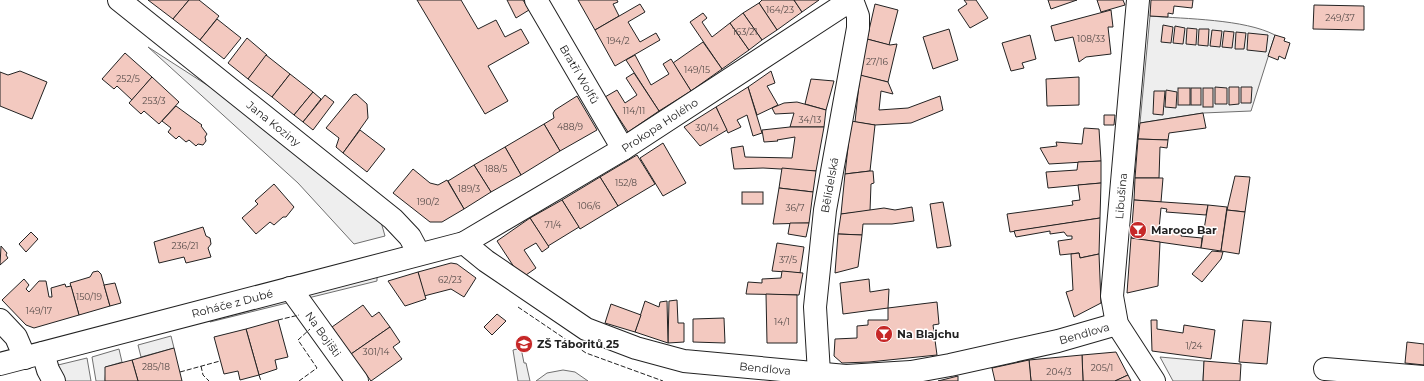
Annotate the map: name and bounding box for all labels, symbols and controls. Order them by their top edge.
house number: 164/23 [766,4,794,15]
house number: 249/37 [1325,12,1355,23]
house number: 163/21 [732,26,758,37]
house number: 108/33 [1077,33,1105,44]
house number: 194/2 [606,35,630,46]
street label: Bratří Wolfů [557,42,602,106]
house number: 27/16 [866,56,889,67]
house number: 149/15 [684,64,710,75]
house number: 252/5 [116,73,140,84]
house number: 253/3 [142,95,166,106]
street label: Prokopa Holého [619,95,701,155]
street label: Jana Koziny [243,97,303,149]
house number: 114/11 [623,105,645,116]
house number: 34/13 [799,114,821,125]
house number: 488/9 [557,121,584,132]
house number: 30/14 [695,122,719,133]
street label: Bělidelská [818,156,841,214]
house number: 188/5 [485,163,507,174]
street label: Libušina [1112,172,1130,220]
house number: 152/8 [615,177,637,188]
house number: 189/3 [458,183,480,194]
house number: 190/2 [417,196,439,207]
house number: 106/6 [577,200,601,211]
house number: 36/7 [785,202,805,213]
house number: 71/4 [545,219,562,230]
bar icon: Maroco Bar [1128,220,1148,240]
place label: Maroco Bar [1151,223,1217,237]
house number: 236/21 [171,240,199,251]
house number: 37/5 [779,254,797,265]
house number: 62/23 [438,274,462,285]
street label: Roháče z Dubé [190,286,275,321]
house number: 150/19 [76,291,103,302]
house number: 149/17 [26,305,52,316]
street label: Na Bojišti [302,309,344,360]
house number: 14/1 [774,316,790,327]
street label: Bendlova [1057,320,1111,347]
bar icon: Na Blajchu [874,324,894,344]
place label: Na Blajchu [897,327,959,341]
school or university icon: ZŠ Táboritů 25 [514,334,534,354]
place label: ZŠ Táboritů 25 [537,337,620,351]
house number: 1/24 [1185,340,1203,351]
house number: 301/14 [363,346,389,357]
street label: Bendlova [739,359,792,378]
house number: 285/18 [142,361,170,372]
house number: 205/1 [1091,362,1113,373]
house number: 204/3 [1046,366,1072,377]

